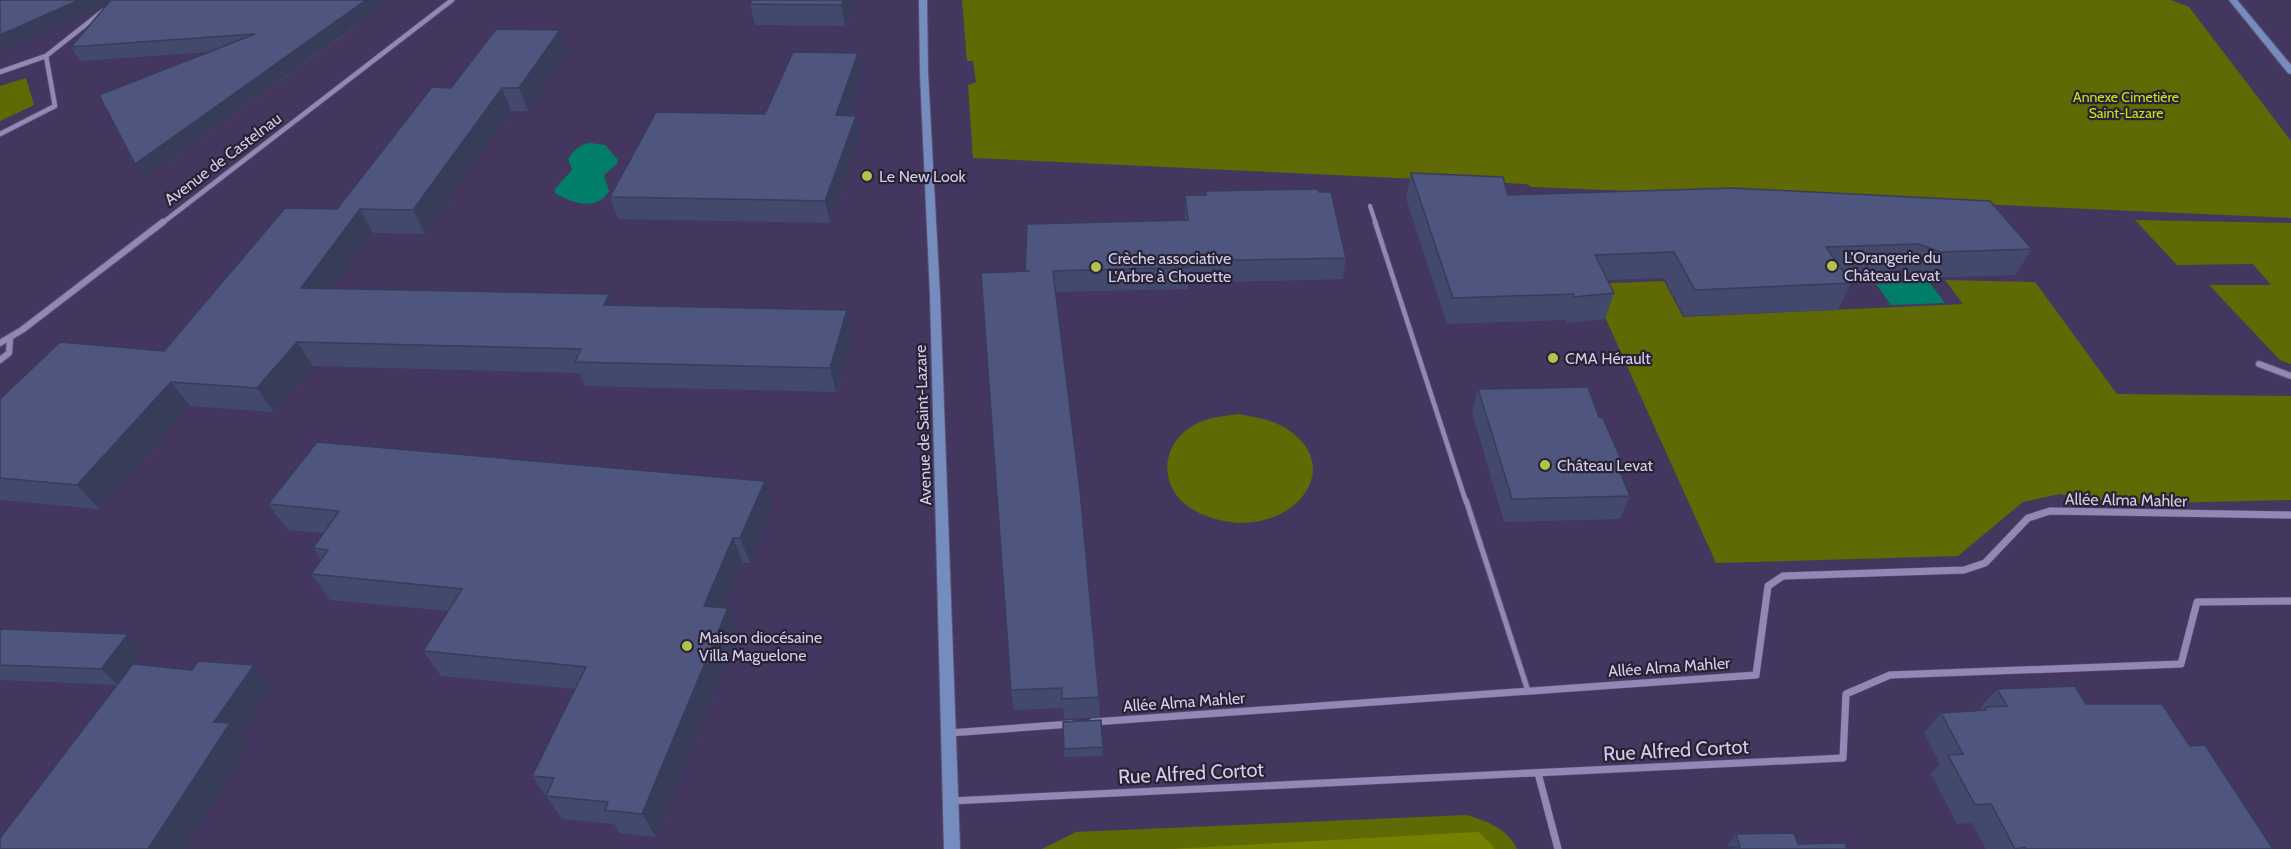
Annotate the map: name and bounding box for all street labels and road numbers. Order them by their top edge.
street label: Avenue de Castelnau [161,109,285,209]
street label: Avenue de Saint-Lazare [911,345,935,505]
street label: Allée Alma Mahler [2065,489,2188,511]
street label: Allée Alma Mahler [1607,653,1732,681]
street label: Allée Alma Mahler [1122,688,1247,716]
street label: Rue Alfred Cortot [1602,734,1750,766]
street label: Rue Alfred Cortot [1117,757,1265,789]

